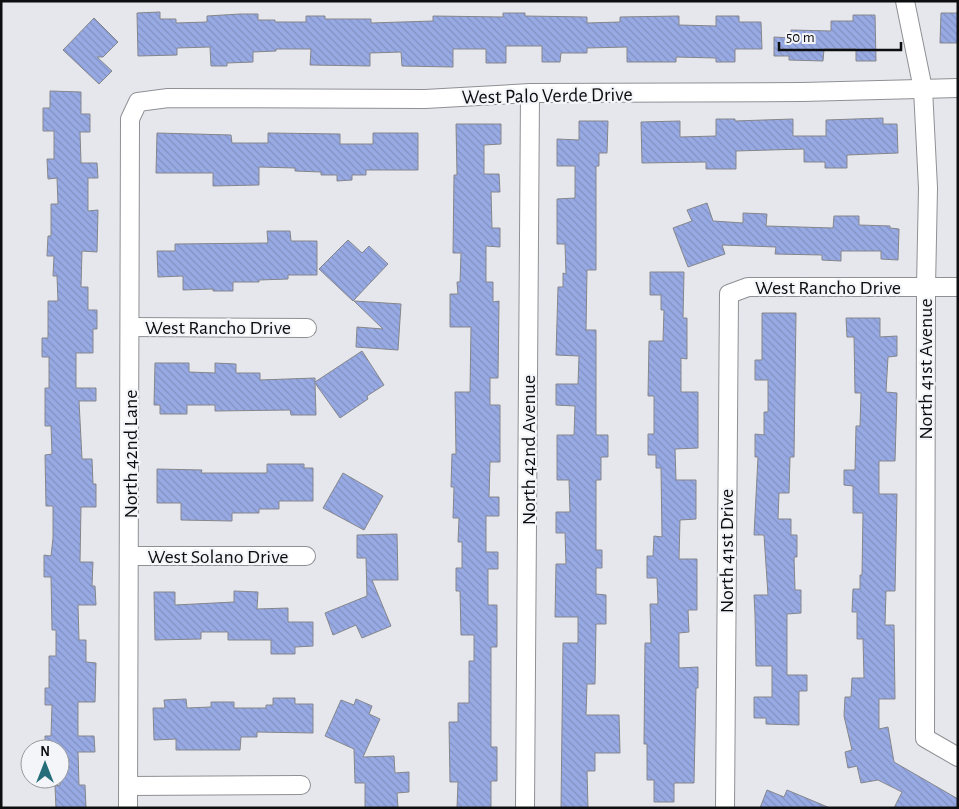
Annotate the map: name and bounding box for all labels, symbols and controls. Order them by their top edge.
scale bar [779,20,902,52]
text: 50 m [786,30,815,45]
street label: West Palo Verde Drive [461,85,633,107]
street label: West Rancho Drive [755,278,901,298]
street label: North 41st Avenue [916,298,936,440]
street label: West Rancho Drive [145,318,291,338]
street label: North 42nd Avenue [519,375,539,525]
street label: North 42nd Lane [121,389,141,519]
street label: North 41st Drive [717,489,737,613]
street label: West Solano Drive [147,547,289,567]
north arrow [20,739,70,789]
text: N [40,745,50,759]

